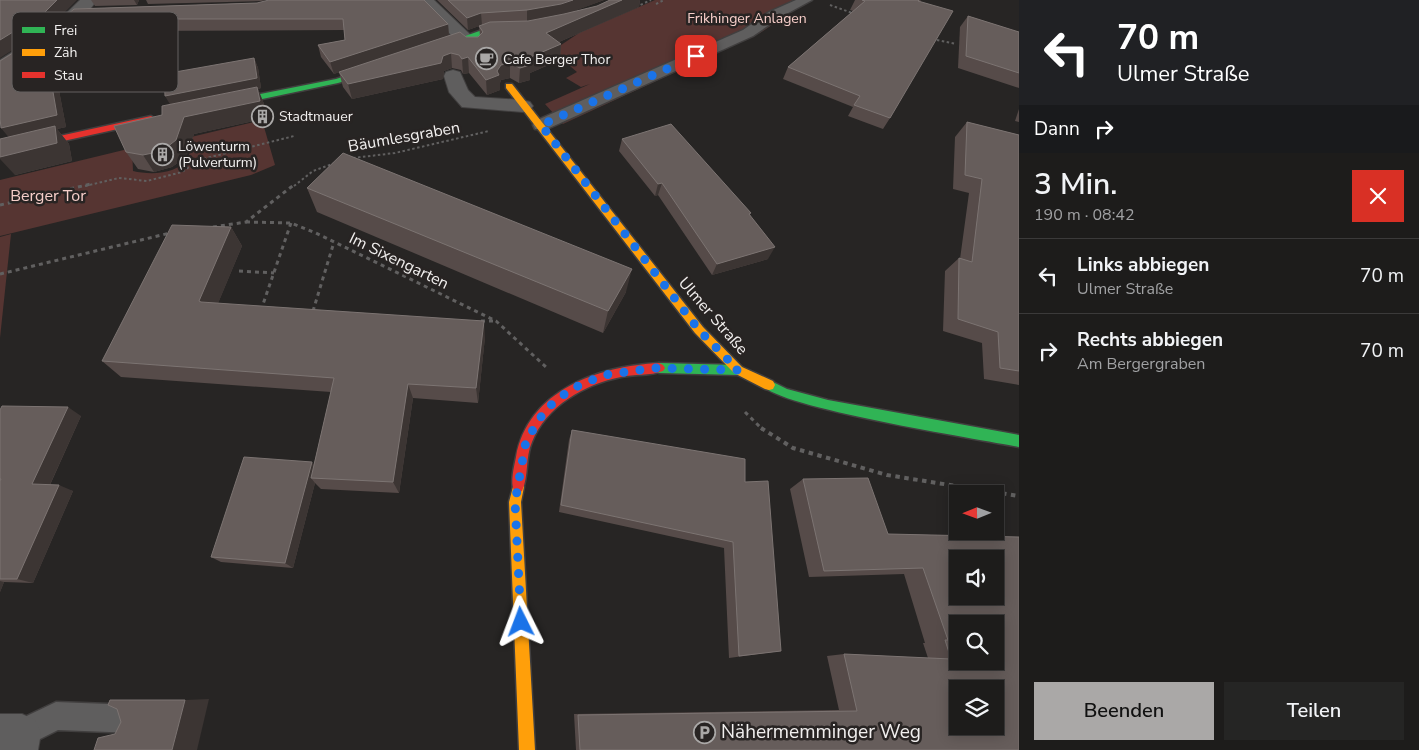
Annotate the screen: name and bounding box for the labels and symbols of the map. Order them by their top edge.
park label: Frikhinger Anlagen [687,9,807,28]
legend [12,12,178,92]
text: Frei [54,21,77,40]
pin [675,35,717,77]
text: Zäh [54,43,77,62]
cafe icon: Cafe Berger Thor [475,47,499,71]
place label: Cafe Berger Thor [503,50,610,69]
text: Stau [54,66,83,85]
building icon: Stadtmauer [251,104,275,128]
place label: Stadtmauer [279,107,353,126]
street label: Bäumlesgraben [346,116,462,158]
place label: Löwenturm (Pulverturm) [178,137,257,172]
building icon: Löwenturm (Pulverturm) [150,142,174,166]
park label: Berger Tor [10,185,86,207]
street label: Im Sixengarten [345,227,453,295]
street label: Ulmer Straße [673,272,753,360]
north arrow [949,485,1004,540]
position arrow [494,595,546,647]
place label: Nähermemminger Weg [721,719,921,745]
parking icon: Nähermemminger Weg [693,720,717,744]

